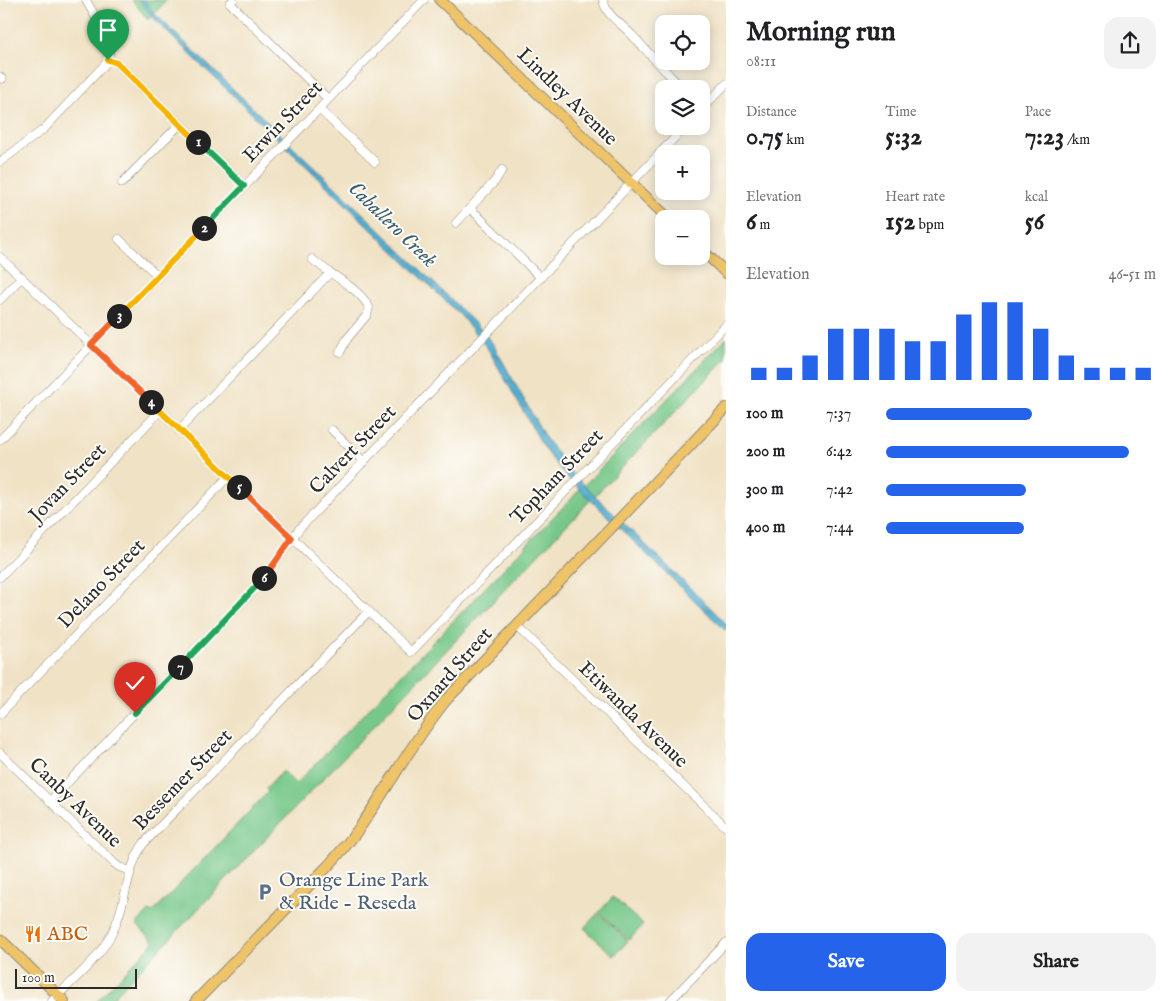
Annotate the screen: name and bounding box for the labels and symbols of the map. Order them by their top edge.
pin [87,9,129,60]
street label: Lindley Avenue [511,43,623,151]
street label: Erwin Street [238,76,328,168]
pin: 1 [186,130,210,154]
water label: Caballero Creek [342,176,442,274]
pin: 2 [192,216,216,240]
pin: 3 [106,304,132,328]
pin: 4 [138,390,164,414]
street label: Calvert Street [304,400,402,500]
street label: Topham Street [505,424,609,530]
street label: Jovan Street [23,438,112,529]
pin: 5 [226,474,252,500]
street label: Delano Street [53,534,151,634]
pin: 6 [252,566,276,590]
street label: Oxnard Street [402,622,498,728]
pin: 7 [168,654,192,680]
street label: Etiwanda Avenue [573,656,693,774]
pin [114,662,156,713]
street label: Bessemer Street [128,724,238,836]
street label: Canby Avenue [23,753,127,853]
place label: Orange Line Park & Ride - Reseda [279,868,429,916]
parking icon: Orange Line Park & Ride - Reseda [255,882,275,902]
place label: ABC [46,922,88,947]
restaurant icon: ABC [23,924,43,944]
scale bar [15,966,138,989]

